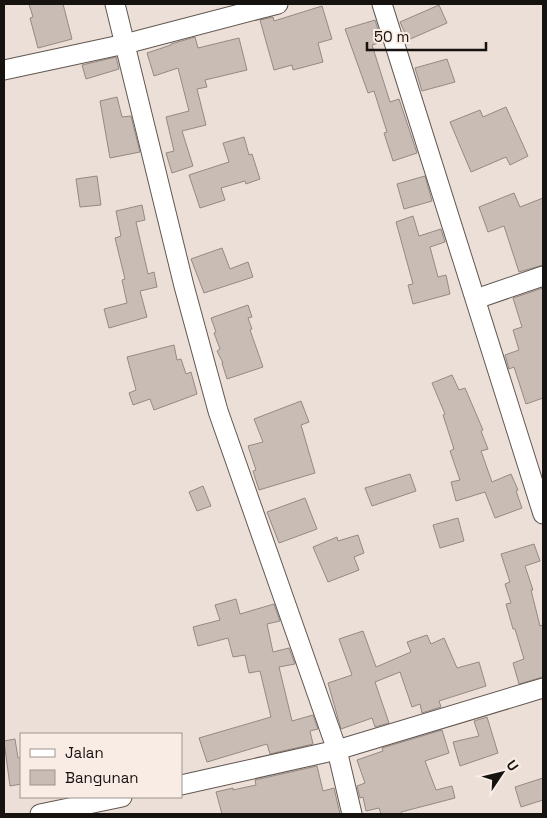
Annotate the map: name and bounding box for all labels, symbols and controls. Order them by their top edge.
scale bar [367,20,486,52]
text: 50 m [374,27,409,46]
legend [20,733,182,798]
text: Jalan [65,743,104,762]
north arrow [477,748,527,798]
text: U [503,757,523,775]
text: Bangunan [65,768,139,787]

